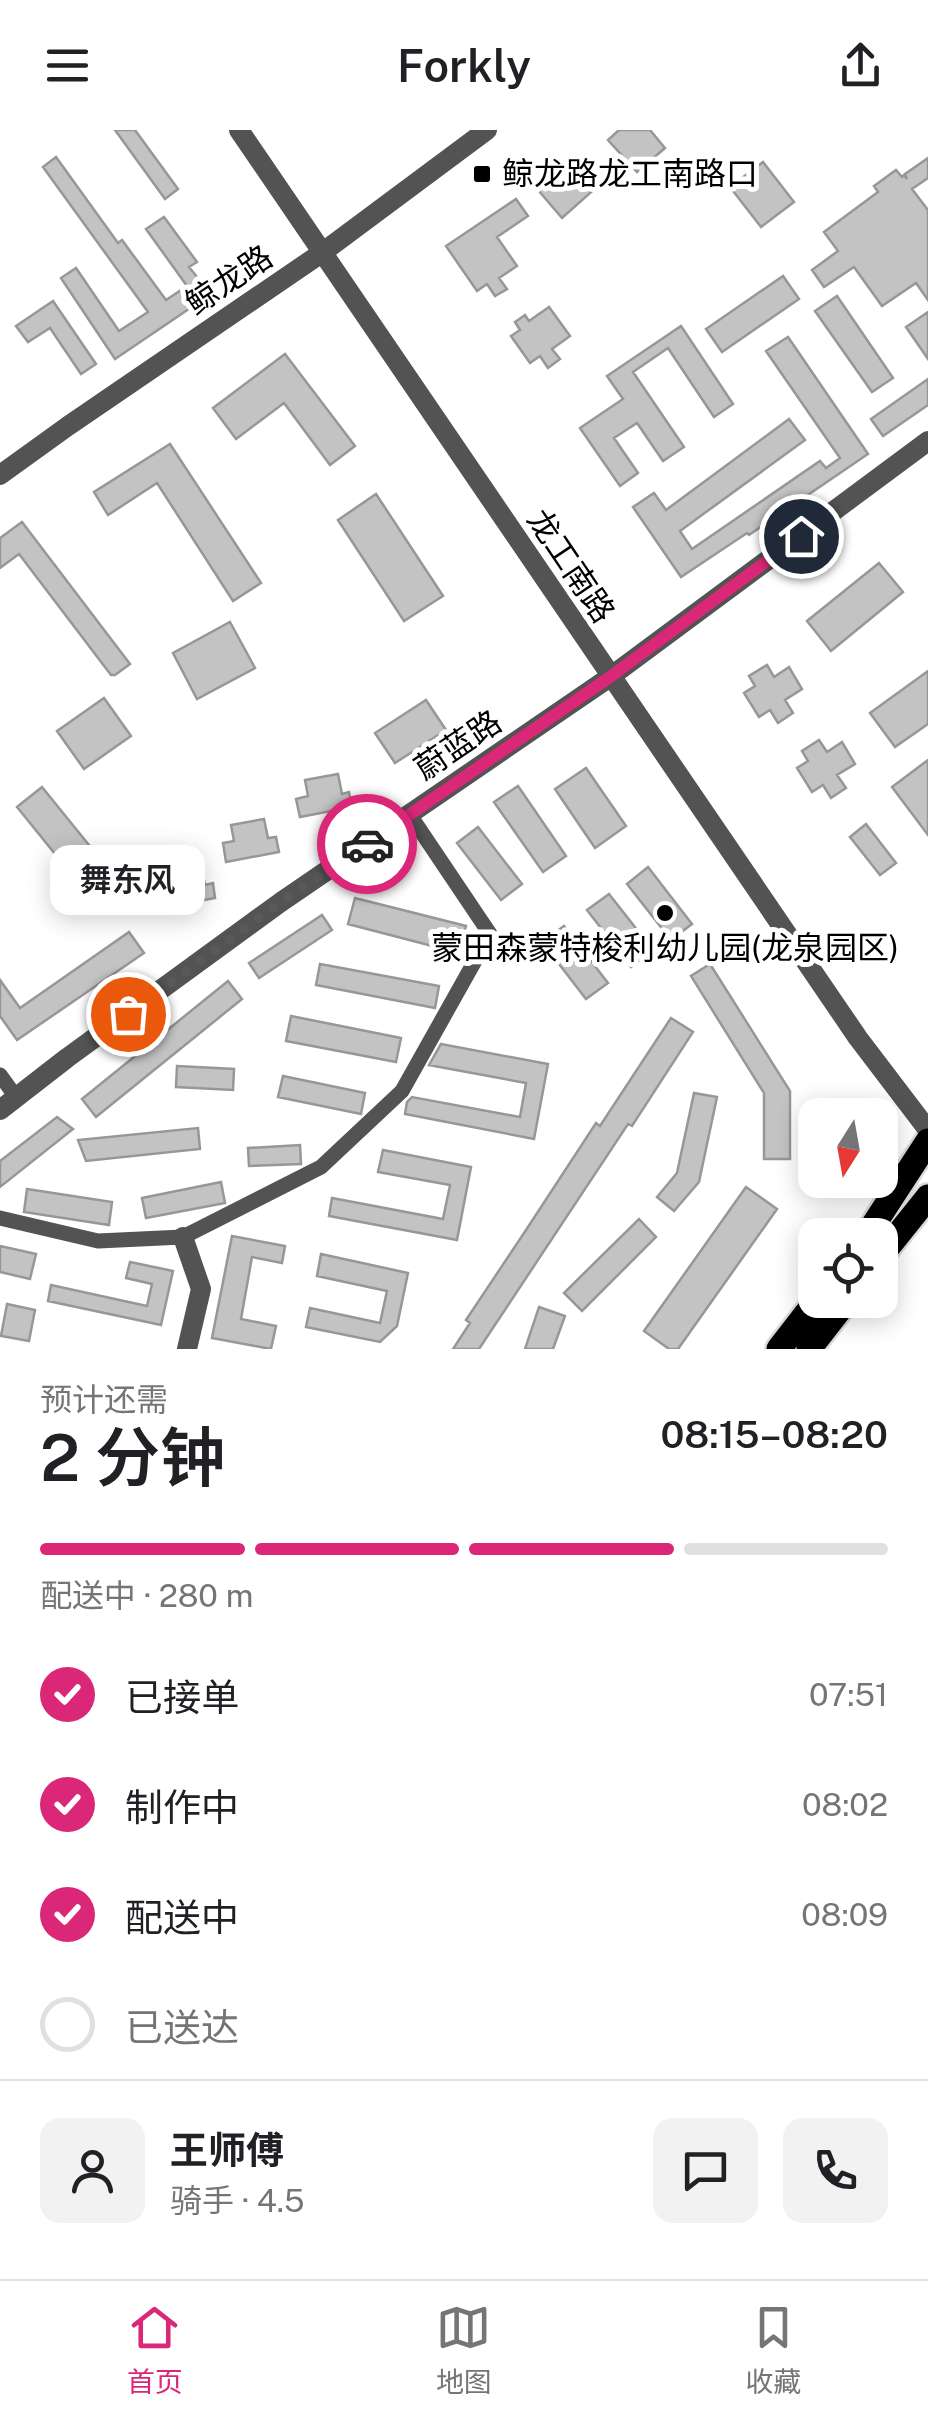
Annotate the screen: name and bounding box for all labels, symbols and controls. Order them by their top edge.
icon: menu [40,38,95,93]
icon: share [833,38,888,93]
text: Forkly [397,39,531,92]
place label: 鲸龙路龙工南路口 [502,155,758,192]
marker: 鲸龙路龙工南路口 [471,163,493,185]
street label: 鲸龙路 [179,237,279,322]
pin [759,494,844,579]
street label: 龙工南路 [520,502,623,629]
icon: home [774,509,829,564]
street label: 蔚蓝路 [408,702,508,787]
courier [317,794,417,894]
icon: car [340,817,395,872]
callout: 舞东风 [51,844,206,914]
text: 舞东风 [79,861,176,898]
marker: 蒙田森蒙特梭利幼儿园(龙泉园区) [654,902,676,924]
place label: 蒙田森蒙特梭利幼儿园(龙泉园区) [431,929,899,966]
pin [86,972,171,1057]
icon: bag [101,987,156,1042]
north arrow [798,1098,898,1198]
map controls [798,1098,898,1318]
button: locate [798,1218,898,1318]
text: 预计还需 [40,1381,168,1418]
text: 08:15–08:20 [660,1412,888,1457]
text: 2 分钟 [40,1419,225,1496]
text: 配送中 · 280 m [40,1577,253,1614]
icon: check [40,1667,95,1722]
text: 已接单 [125,1675,239,1720]
text: 07:51 [809,1676,888,1713]
icon: check [40,1777,95,1832]
text: 制作中 [125,1785,239,1830]
text: 08:02 [802,1786,888,1823]
icon: check [40,1887,95,1942]
text: 配送中 [125,1895,239,1940]
text: 08:09 [801,1896,888,1933]
text: 已送达 [125,2005,239,2050]
button: person [40,2118,145,2223]
button: chat [653,2118,758,2223]
button: phone [783,2118,888,2223]
text: 王师傅 [170,2128,284,2173]
text: 骑手 · 4.5 [170,2182,305,2219]
tab: 首页 [127,2300,183,2400]
tab: 地图 [436,2300,492,2400]
tab: 收藏 [745,2300,801,2400]

